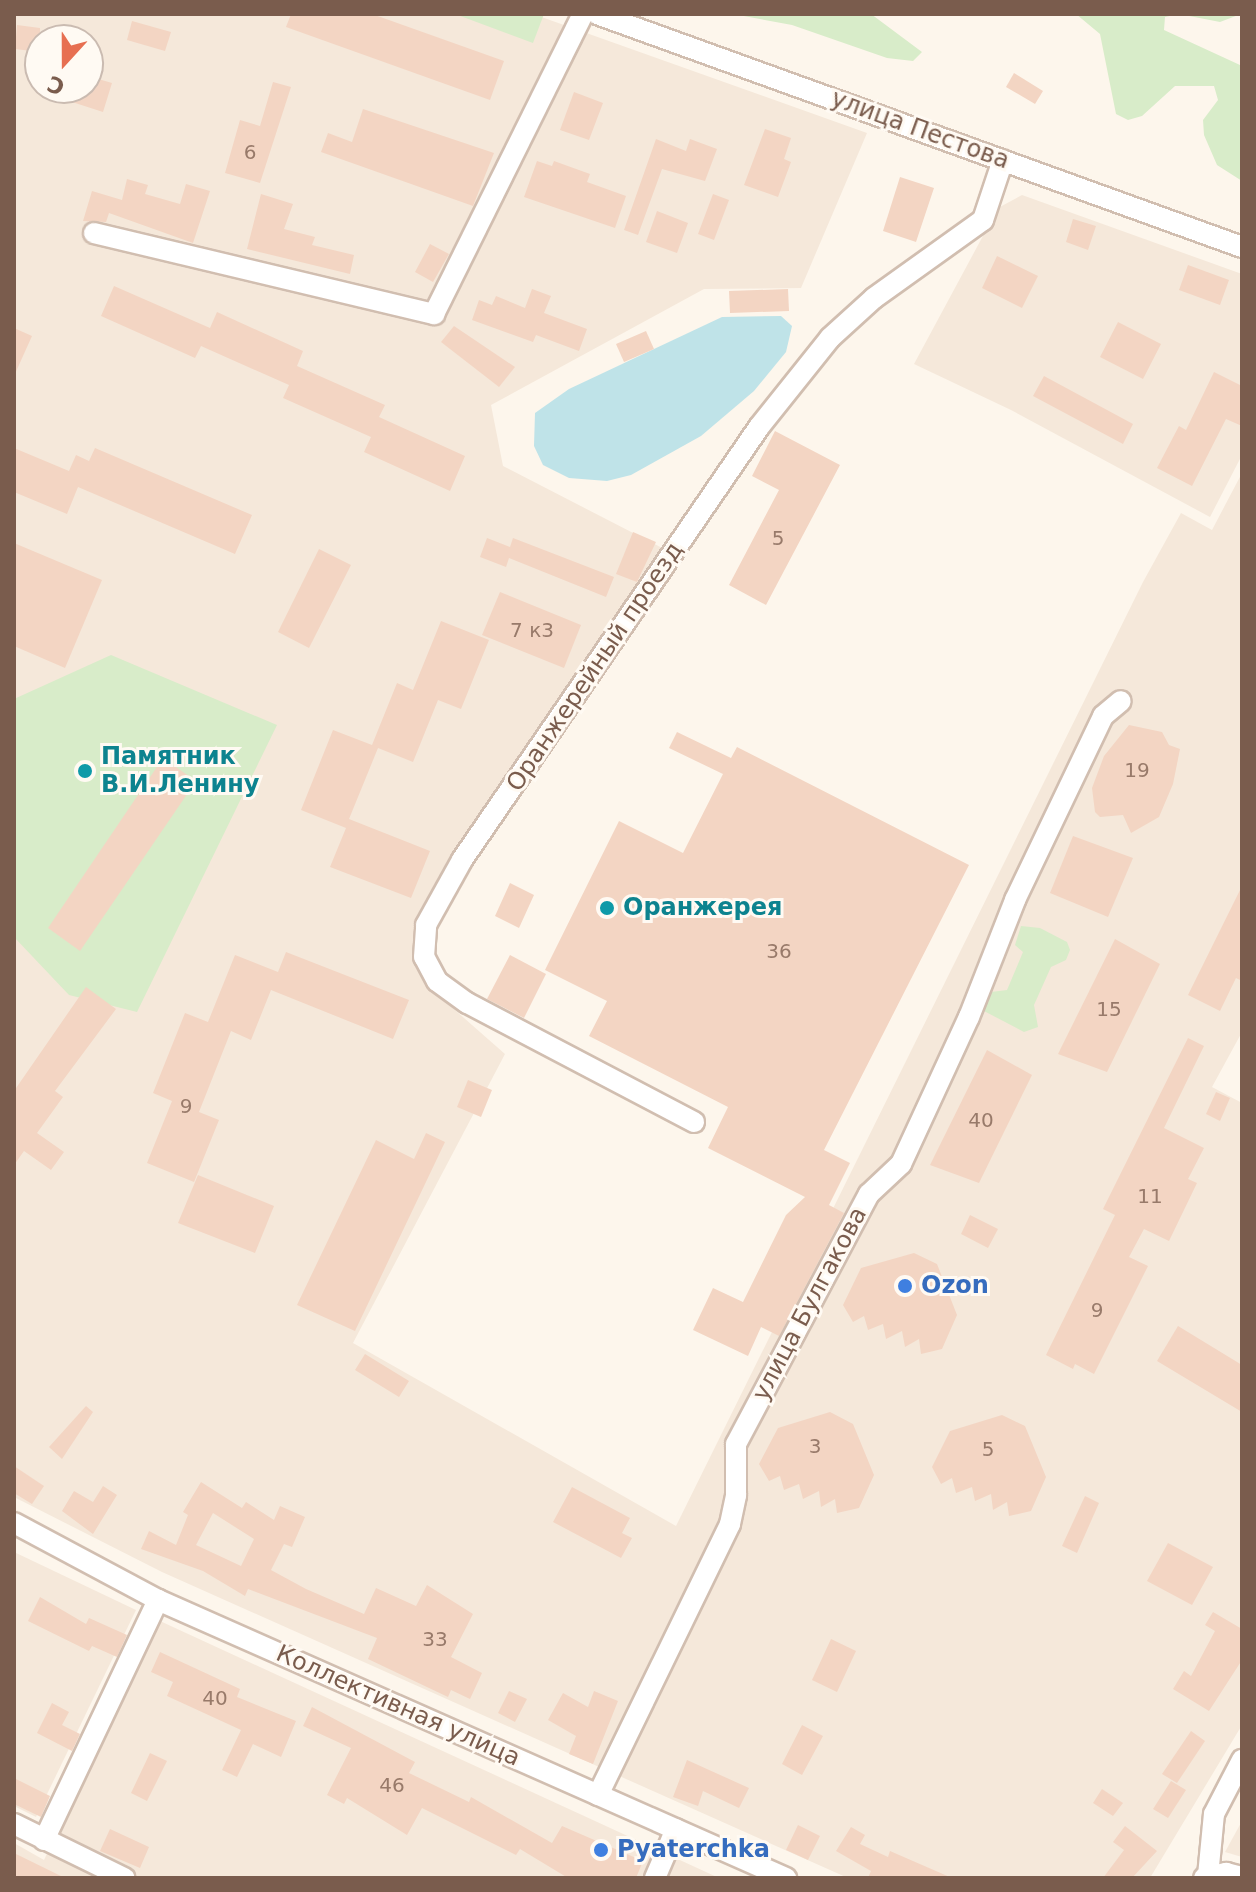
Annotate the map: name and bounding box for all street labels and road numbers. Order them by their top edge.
street label: улица Пестова [827,84,1013,176]
street label: Оранжерейный проезд [501,537,689,797]
street label: улица Булгакова [747,1202,873,1406]
street label: Коллективная улица [272,1639,524,1773]

